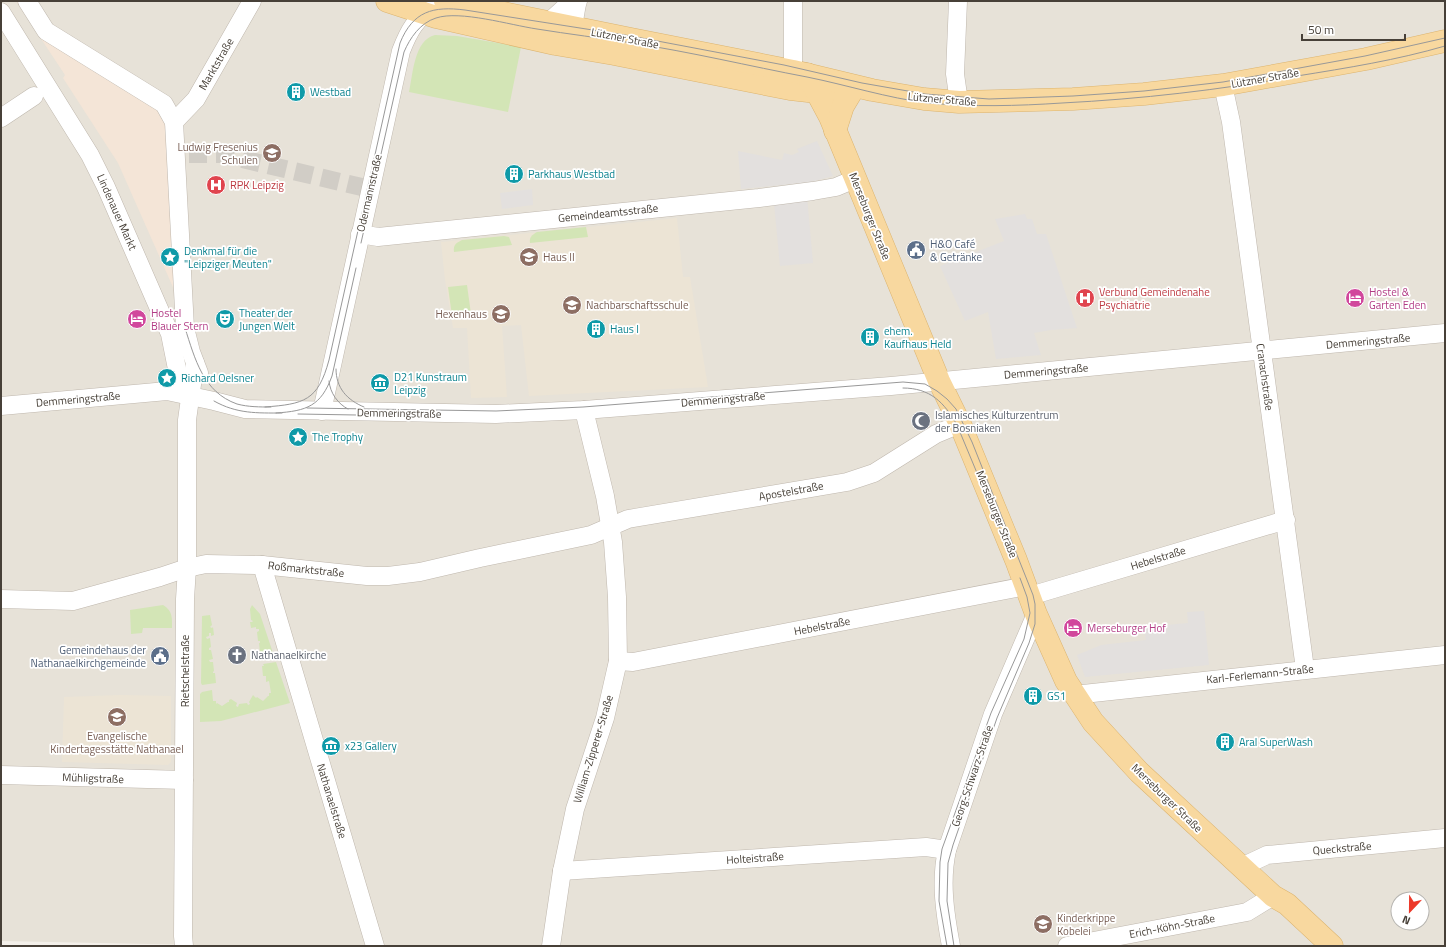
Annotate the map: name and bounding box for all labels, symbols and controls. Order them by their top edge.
scale bar [1302,16,1405,42]
text: 50 m [1308,20,1334,39]
street label: Lützner Straße [590,24,661,52]
street label: Marktstraße [195,35,238,93]
street label: Lützner Straße [1230,64,1301,92]
building icon: Westbad [285,81,307,103]
place label: Westbad [310,84,351,100]
street label: Lützner Straße [907,88,977,110]
place label: Ludwig Fresenius Schulen [178,139,258,168]
school or university icon: Ludwig Fresenius Schulen [261,142,283,164]
street label: Odermannstraße [352,152,386,233]
building icon: Parkhaus Westbad [503,163,525,185]
place label: Parkhaus Westbad [528,166,615,182]
street label: Merseburger Straße [845,170,895,262]
street label: Lindenauer Markt [93,171,141,253]
hospital icon: RPK Leipzig [205,174,227,196]
place label: RPK Leipzig [230,177,284,193]
street label: Gemeindeamtsstraße [557,200,659,226]
place label: H&O Café & Getränke [930,236,982,265]
public building icon: H&O Café & Getränke [905,239,927,261]
place label: Denkmal für die "Leipziger Meuten" [184,243,272,272]
place icon: Denkmal für die "Leipziger Meuten" [159,246,181,268]
school or university icon: Haus II [518,246,540,268]
place label: Haus II [543,249,575,265]
place label: Verbund Gemeindenahe Psychiatrie [1099,284,1210,313]
place label: Hostel & Garten Eden [1369,284,1426,313]
hospital icon: Verbund Gemeindenahe Psychiatrie [1074,287,1096,309]
hotel icon: Hostel & Garten Eden [1344,287,1366,309]
school or university icon: Nachbarschaftsschule [561,294,583,316]
place label: Nachbarschaftsschule [586,297,689,313]
school or university icon: Hexenhaus [490,303,512,325]
place label: Hostel Blauer Stern [151,305,209,334]
place label: Theater der Jungen Welt [239,305,295,334]
place label: Hexenhaus [435,306,487,322]
hotel icon: Hostel Blauer Stern [126,308,148,330]
theatre icon: Theater der Jungen Welt [214,308,236,330]
building icon: Haus I [585,318,607,340]
place label: Haus I [610,321,639,337]
place label: ehem. Kaufhaus Held [884,323,952,352]
building icon: ehem. Kaufhaus Held [859,326,881,348]
street label: Demmeringstraße [1325,329,1411,353]
street label: Cranachstraße [1252,342,1278,412]
street label: Demmeringstraße [1003,359,1089,383]
place icon: Richard Oelsner [156,367,178,389]
place label: D21 Kunstraum Leipzig [394,369,467,398]
place label: Richard Oelsner [181,370,254,386]
museum icon: D21 Kunstraum Leipzig [369,372,391,394]
street label: Demmeringstraße [35,387,121,411]
street label: Demmeringstraße [680,387,766,411]
street label: Demmeringstraße [357,404,442,422]
place label: Islamisches Kulturzentrum der Bosniaken [935,407,1059,436]
mosque icon: Islamisches Kulturzentrum der Bosniaken [910,410,932,432]
place icon: The Trophy [287,426,309,448]
place label: The Trophy [312,429,364,445]
street label: Merseburger Straße [972,468,1022,560]
street label: Apostelstraße [757,477,825,505]
street label: Hebelstraße [1128,542,1188,574]
street label: Roßmarktstraße [267,557,345,581]
street label: Hebelstraße [793,613,852,639]
hotel icon: Merseburger Hof [1062,617,1084,639]
place label: Merseburger Hof [1087,620,1166,636]
street label: Rietschelstraße [177,634,193,707]
place label: Gemeindehaus der Nathanaelkirchgemeinde [31,642,146,671]
church icon: Nathanaelkirche [226,644,248,666]
public building icon: Gemeindehaus der Nathanaelkirchgemeinde [149,645,171,667]
place label: Nathanaelkirche [251,647,327,663]
street label: Karl-Ferlemann-Straße [1205,660,1315,688]
building icon: GS1 [1022,685,1044,707]
place label: GS1 [1047,688,1066,704]
street label: William-Zipperer-Straße [569,693,617,805]
school or university icon: Evangelische Kindertagesstätte Nathanael [106,706,128,728]
street label: Georg-Schwarz-Straße [947,723,997,829]
place label: Evangelische Kindertagesstätte Nathanael [50,728,184,757]
building icon: Aral SuperWash [1214,731,1236,753]
place label: Aral SuperWash [1239,734,1313,750]
museum icon: x23 Gallery [320,735,342,757]
place label: x23 Gallery [345,738,397,754]
street label: Merseburger Straße [1128,760,1206,836]
street label: Nathanaelstraße [313,761,351,841]
street label: Mühligstraße [62,769,125,787]
street label: Queckstraße [1312,837,1372,859]
street label: Holteistraße [726,848,785,868]
north arrow [1390,891,1430,931]
place label: Kinderkrippe Kobelei [1057,910,1116,939]
street label: Erich-Köhn-Straße [1128,910,1217,942]
text: N [1400,911,1413,929]
school or university icon: Kinderkrippe Kobelei [1032,913,1054,935]

